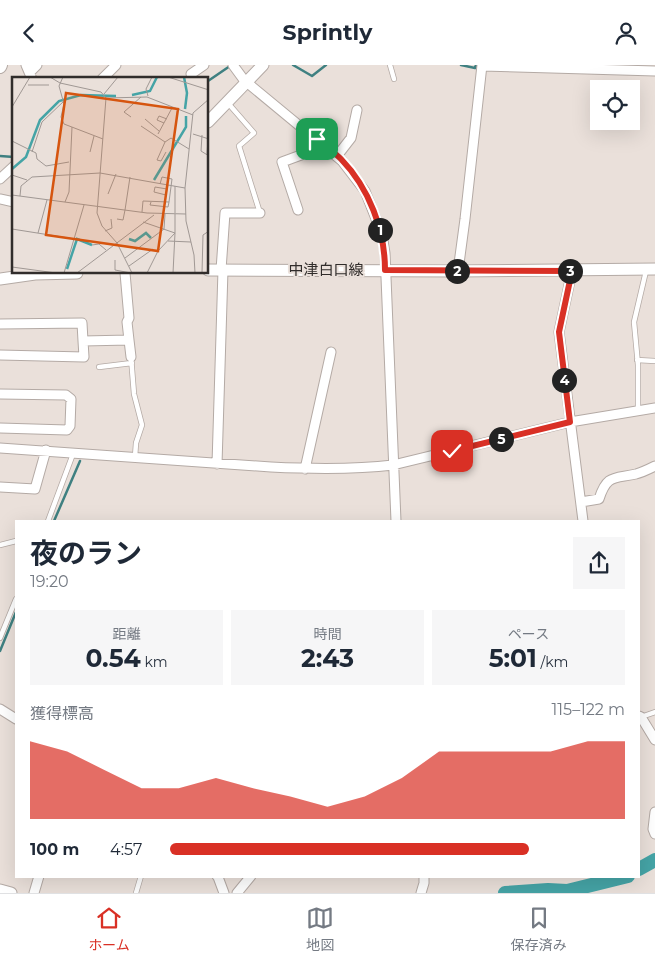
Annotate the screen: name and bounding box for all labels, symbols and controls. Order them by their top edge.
icon: back [15,19,43,47]
text: Sprintly [283,19,372,46]
icon: person [612,19,640,47]
inset map [12,77,209,274]
map controls [590,80,640,130]
button: locate [590,80,640,130]
pin [296,118,338,160]
icon: arrive [303,125,331,153]
pin: 1 [368,217,392,243]
text: 1 [378,221,383,239]
pin: 2 [444,259,470,283]
pin: 3 [558,259,582,283]
street label: 中津白口線 [288,260,364,279]
text: 2 [453,262,462,280]
text: 3 [566,262,575,280]
pin: 4 [552,367,576,393]
text: 4 [560,371,569,389]
pin: 5 [488,427,514,451]
pin [431,430,473,472]
text: 5 [497,430,506,448]
icon: check [438,437,466,465]
text: 夜のラン [30,536,142,570]
button: share [573,537,625,589]
text: 19:20 [30,572,69,591]
text: 距離 [113,625,141,643]
text: 時間 [314,625,342,643]
text: ペース [508,625,549,643]
text: 0.54 [85,643,141,673]
text: 2:43 [301,643,354,673]
text: 5:01 [489,643,537,673]
text: km [141,653,168,671]
text: /km [537,653,568,671]
text: 115–122 m [552,700,625,719]
text: 獲得標高 [30,704,94,723]
text: 100 m [30,840,79,859]
text: 4:57 [110,840,142,859]
tab: ホーム [88,904,130,954]
tab: 地図 [306,904,334,954]
tab: 保存済み [511,904,567,954]

